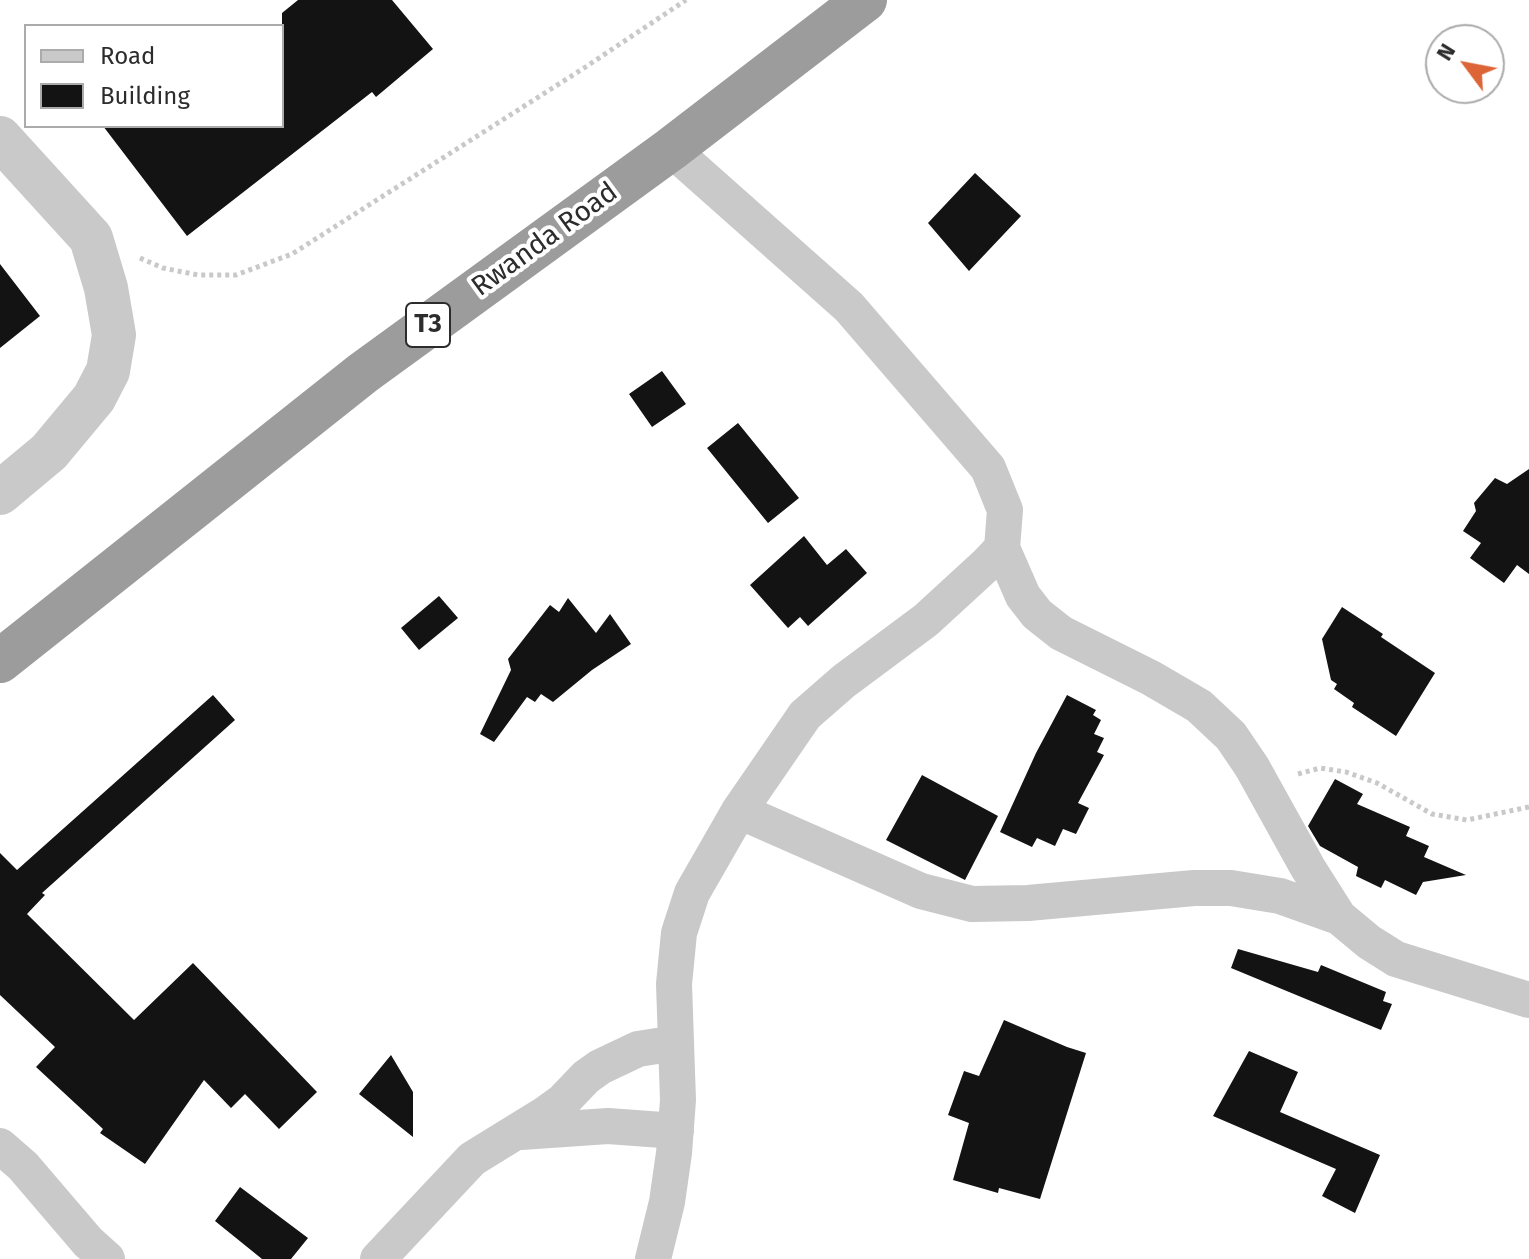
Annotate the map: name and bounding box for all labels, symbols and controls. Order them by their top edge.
legend [24,24,284,128]
north arrow [1425,24,1505,104]
text: N [1431,39,1461,65]
text: Road [100,42,155,70]
text: Building [100,82,190,110]
street label: Rwanda Road [465,176,625,304]
road number: T3 [406,303,450,347]

